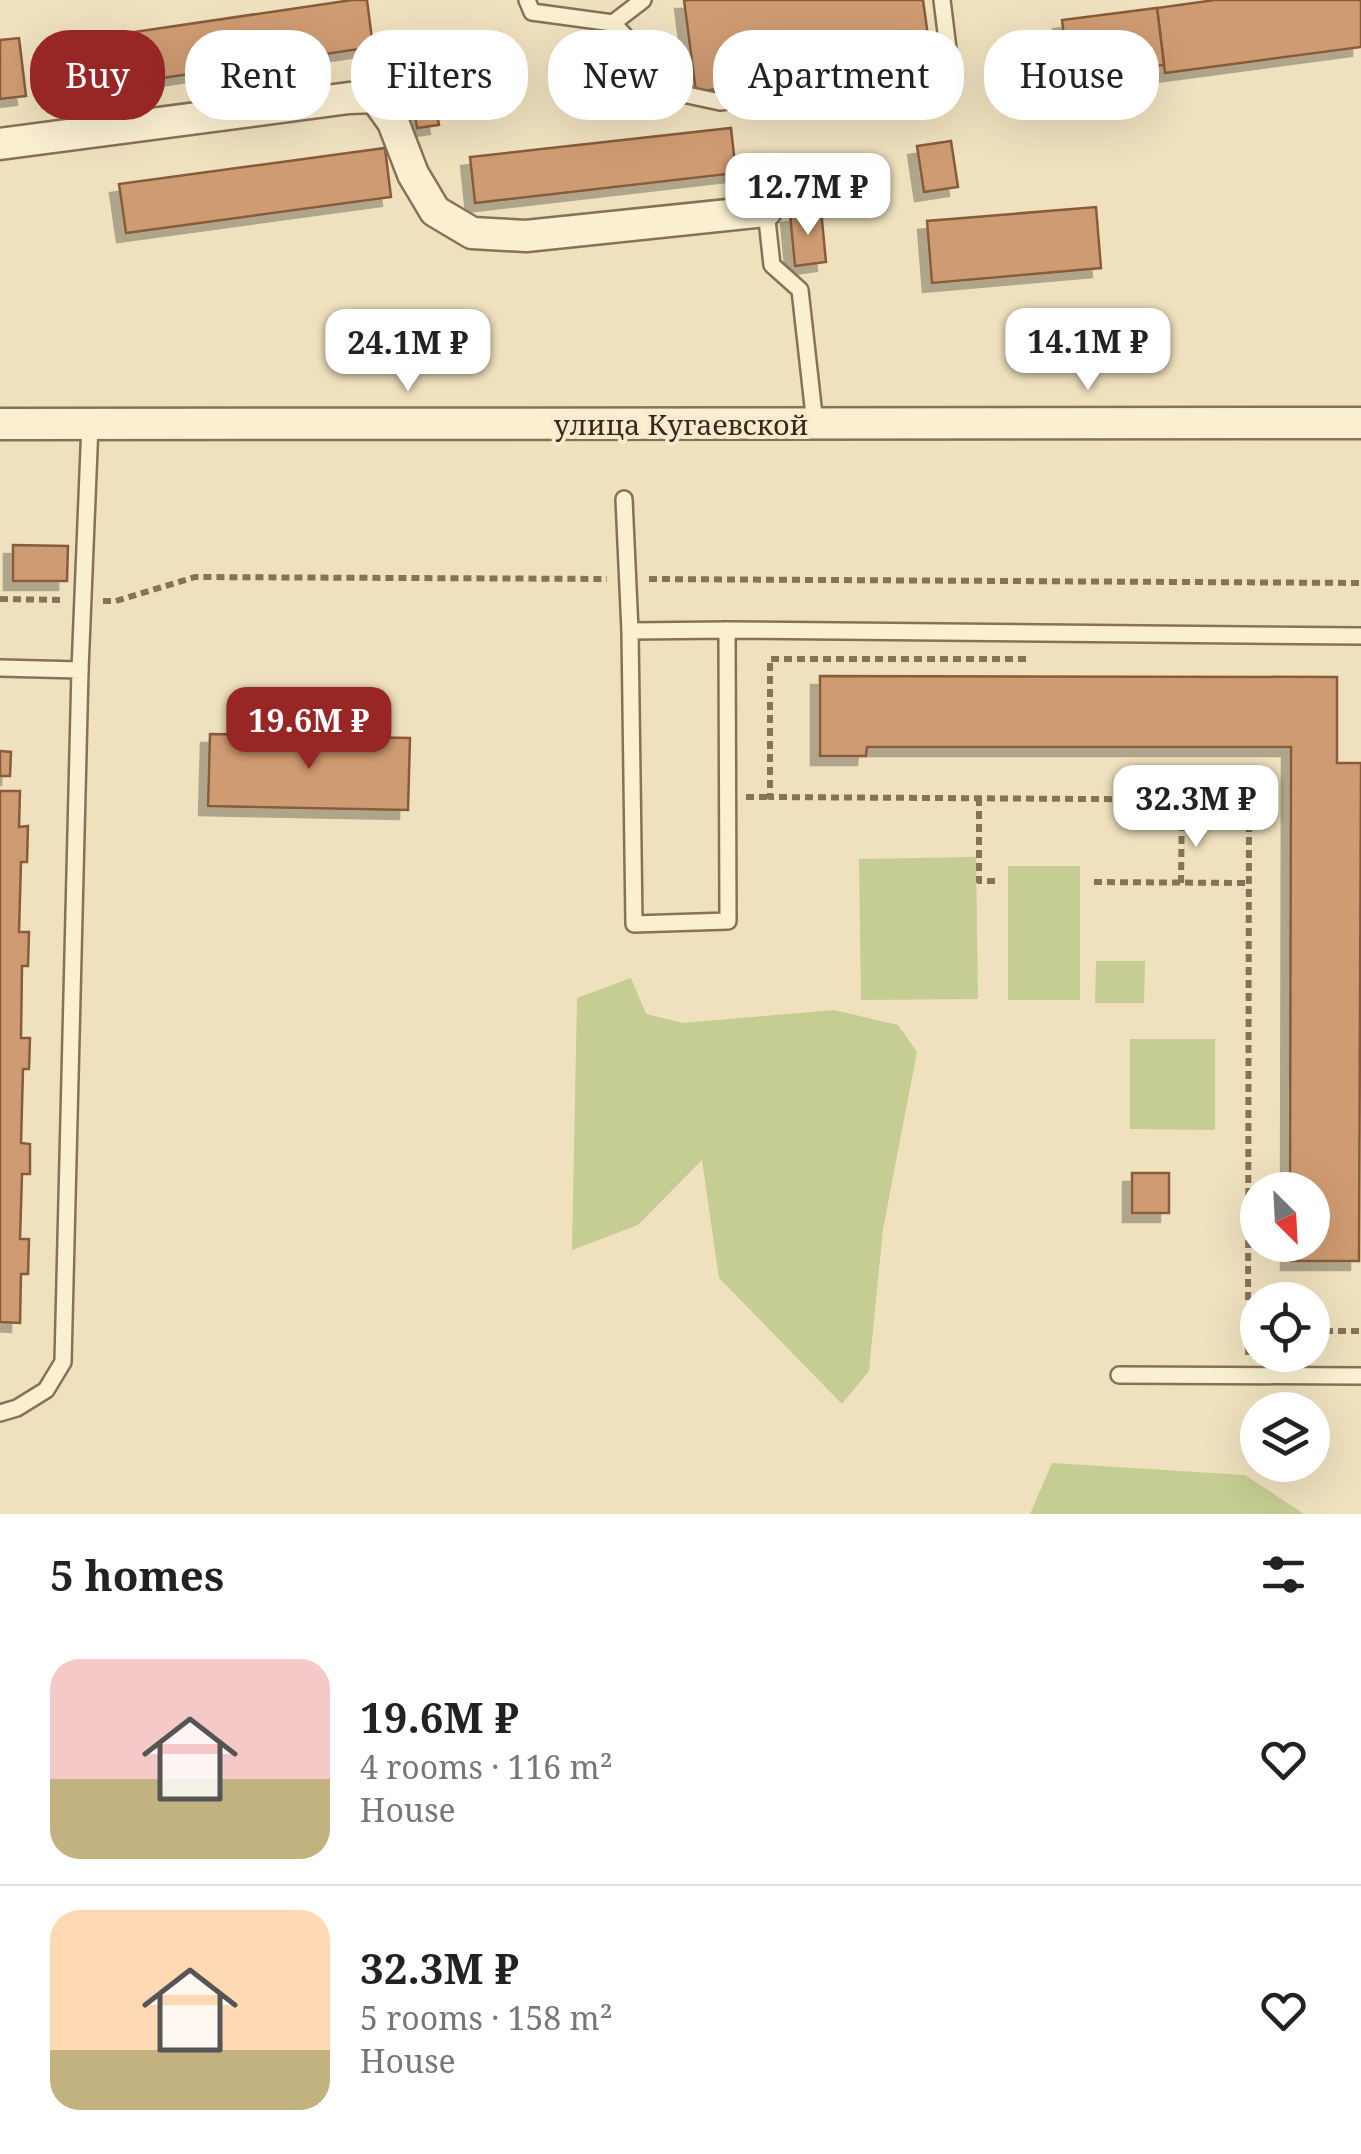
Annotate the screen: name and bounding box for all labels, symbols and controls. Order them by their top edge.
chip: Buy [30,30,165,120]
chip: Rent [185,30,331,120]
chip: Filters [351,30,528,120]
chip: New [548,30,693,120]
chip: Apartment [713,30,964,120]
chip: House [984,30,1159,120]
pin: 12.7M ₽ [716,153,900,238]
text: 12.7M ₽ [747,164,869,207]
pin: 14.1M ₽ [996,308,1180,393]
pin: 24.1M ₽ [316,309,500,394]
text: 14.1M ₽ [1027,319,1149,362]
text: 24.1M ₽ [347,320,469,363]
street label: улица Кугаевской [554,405,808,443]
pin: 19.6M ₽ [217,687,401,772]
text: 19.6M ₽ [248,698,370,741]
pin: 32.3M ₽ [1104,765,1288,850]
text: 32.3M ₽ [1135,776,1257,819]
north arrow [1240,1172,1330,1262]
map controls [1240,1172,1330,1482]
button: locate [1240,1282,1330,1372]
button: layers [1240,1392,1330,1482]
text: 5 homes [50,1546,224,1603]
icon: filters [1256,1547,1311,1602]
text: 19.6M ₽ [360,1688,519,1745]
icon: home [130,1699,250,1819]
icon: heart [1256,1732,1311,1787]
text: 4 rooms · 116 m² [360,1745,613,1788]
text: House [360,1788,456,1831]
text: 32.3M ₽ [360,1939,519,1996]
icon: home [130,1950,250,2070]
icon: heart [1256,1983,1311,2038]
text: 5 rooms · 158 m² [360,1996,613,2039]
text: House [360,2039,456,2082]

